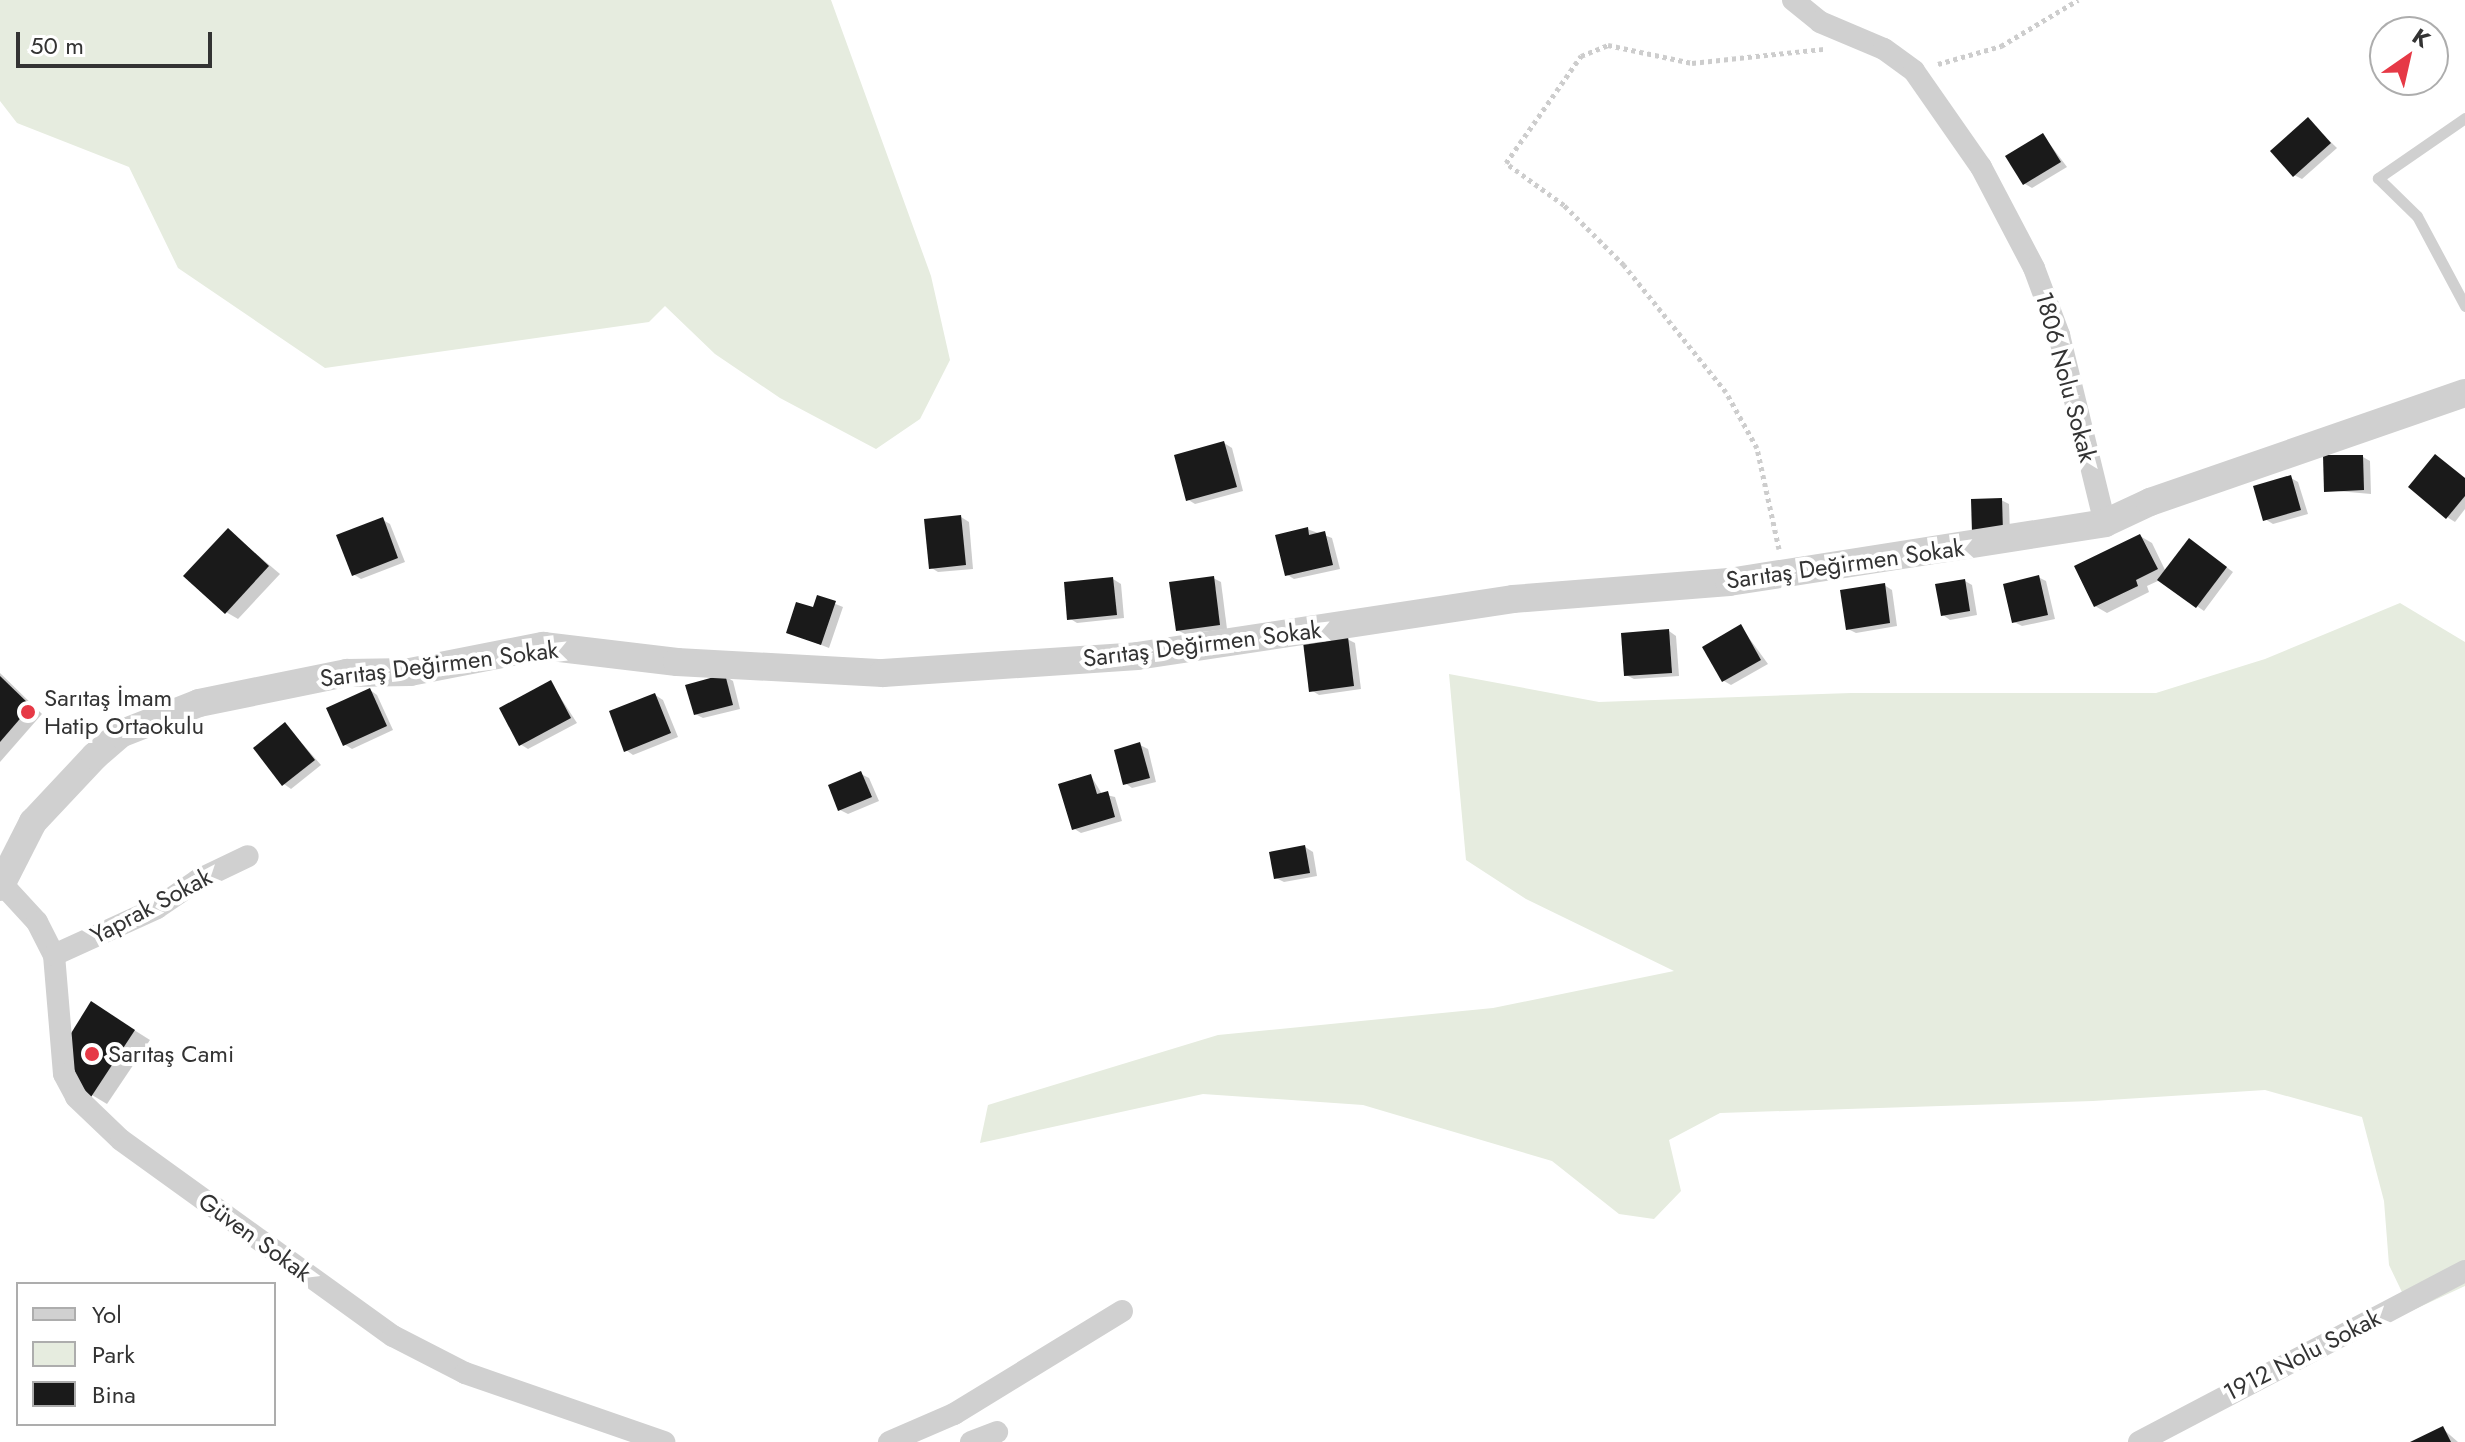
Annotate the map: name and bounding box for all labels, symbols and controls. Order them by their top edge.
scale bar [20,16,216,66]
north arrow [2369,16,2449,96]
text: K [2406,20,2437,55]
text: 50 m [30,28,84,63]
street label: 1806 Nolu Sokak [2029,289,2103,465]
street label: Sarıtaş Değirmen Sokak [1724,533,1966,595]
street label: Sarıtaş Değirmen Sokak [1081,615,1323,673]
street label: Sarıtaş Değirmen Sokak [318,635,560,693]
place label: Sarıtaş İmam Hatip Ortaokulu [44,684,204,740]
marker: Sarıtaş İmam Hatip Ortaokulu [19,703,37,721]
street label: Yaprak Sokak [86,862,216,950]
place label: Sarıtaş Cami [108,1040,234,1068]
marker: Sarıtaş Cami [83,1045,101,1063]
street label: Güven Sokak [193,1186,317,1288]
legend [16,1282,276,1426]
text: Yol [92,1297,122,1332]
street label: 1912 Nolu Sokak [2219,1303,2385,1407]
text: Park [92,1337,135,1372]
text: Bina [92,1377,136,1412]

